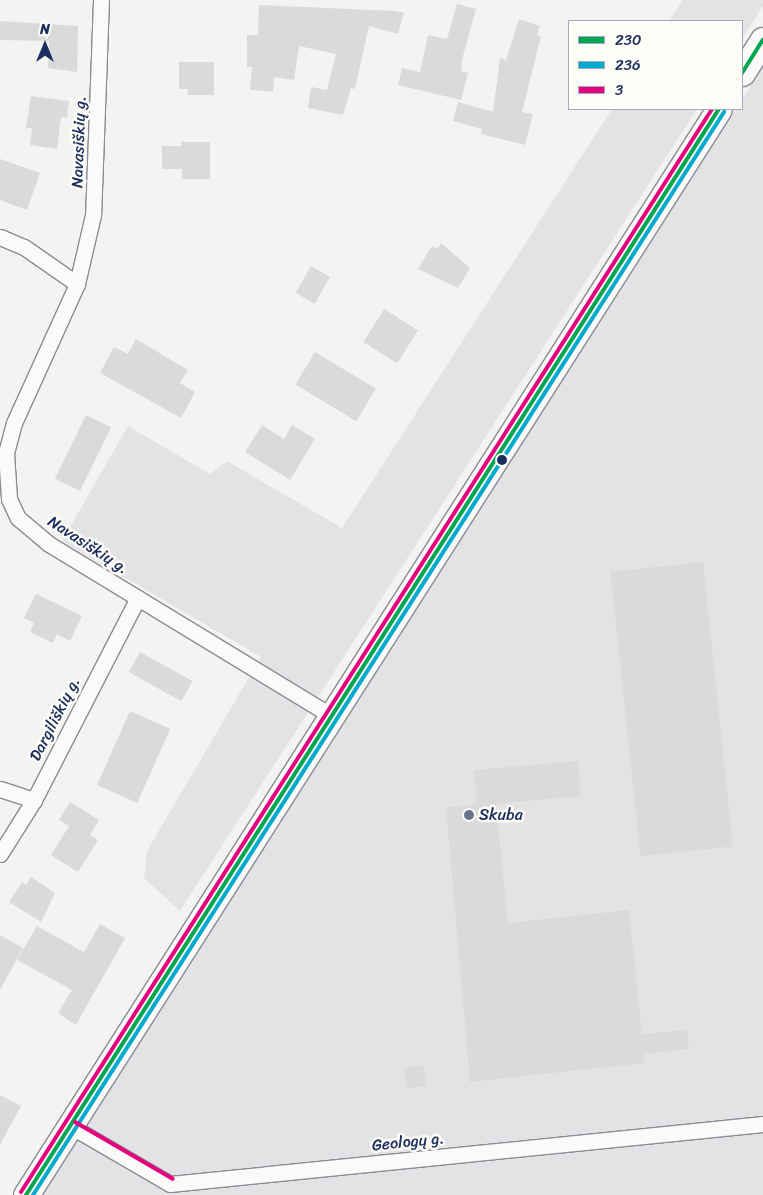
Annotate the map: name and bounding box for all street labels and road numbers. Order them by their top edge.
street label: Navasiškių g. [68,96,90,188]
street label: Navasiškių g. [44,512,132,578]
street label: Dargiliškių g. [26,674,84,764]
street label: Geologų g. [371,1129,445,1155]

